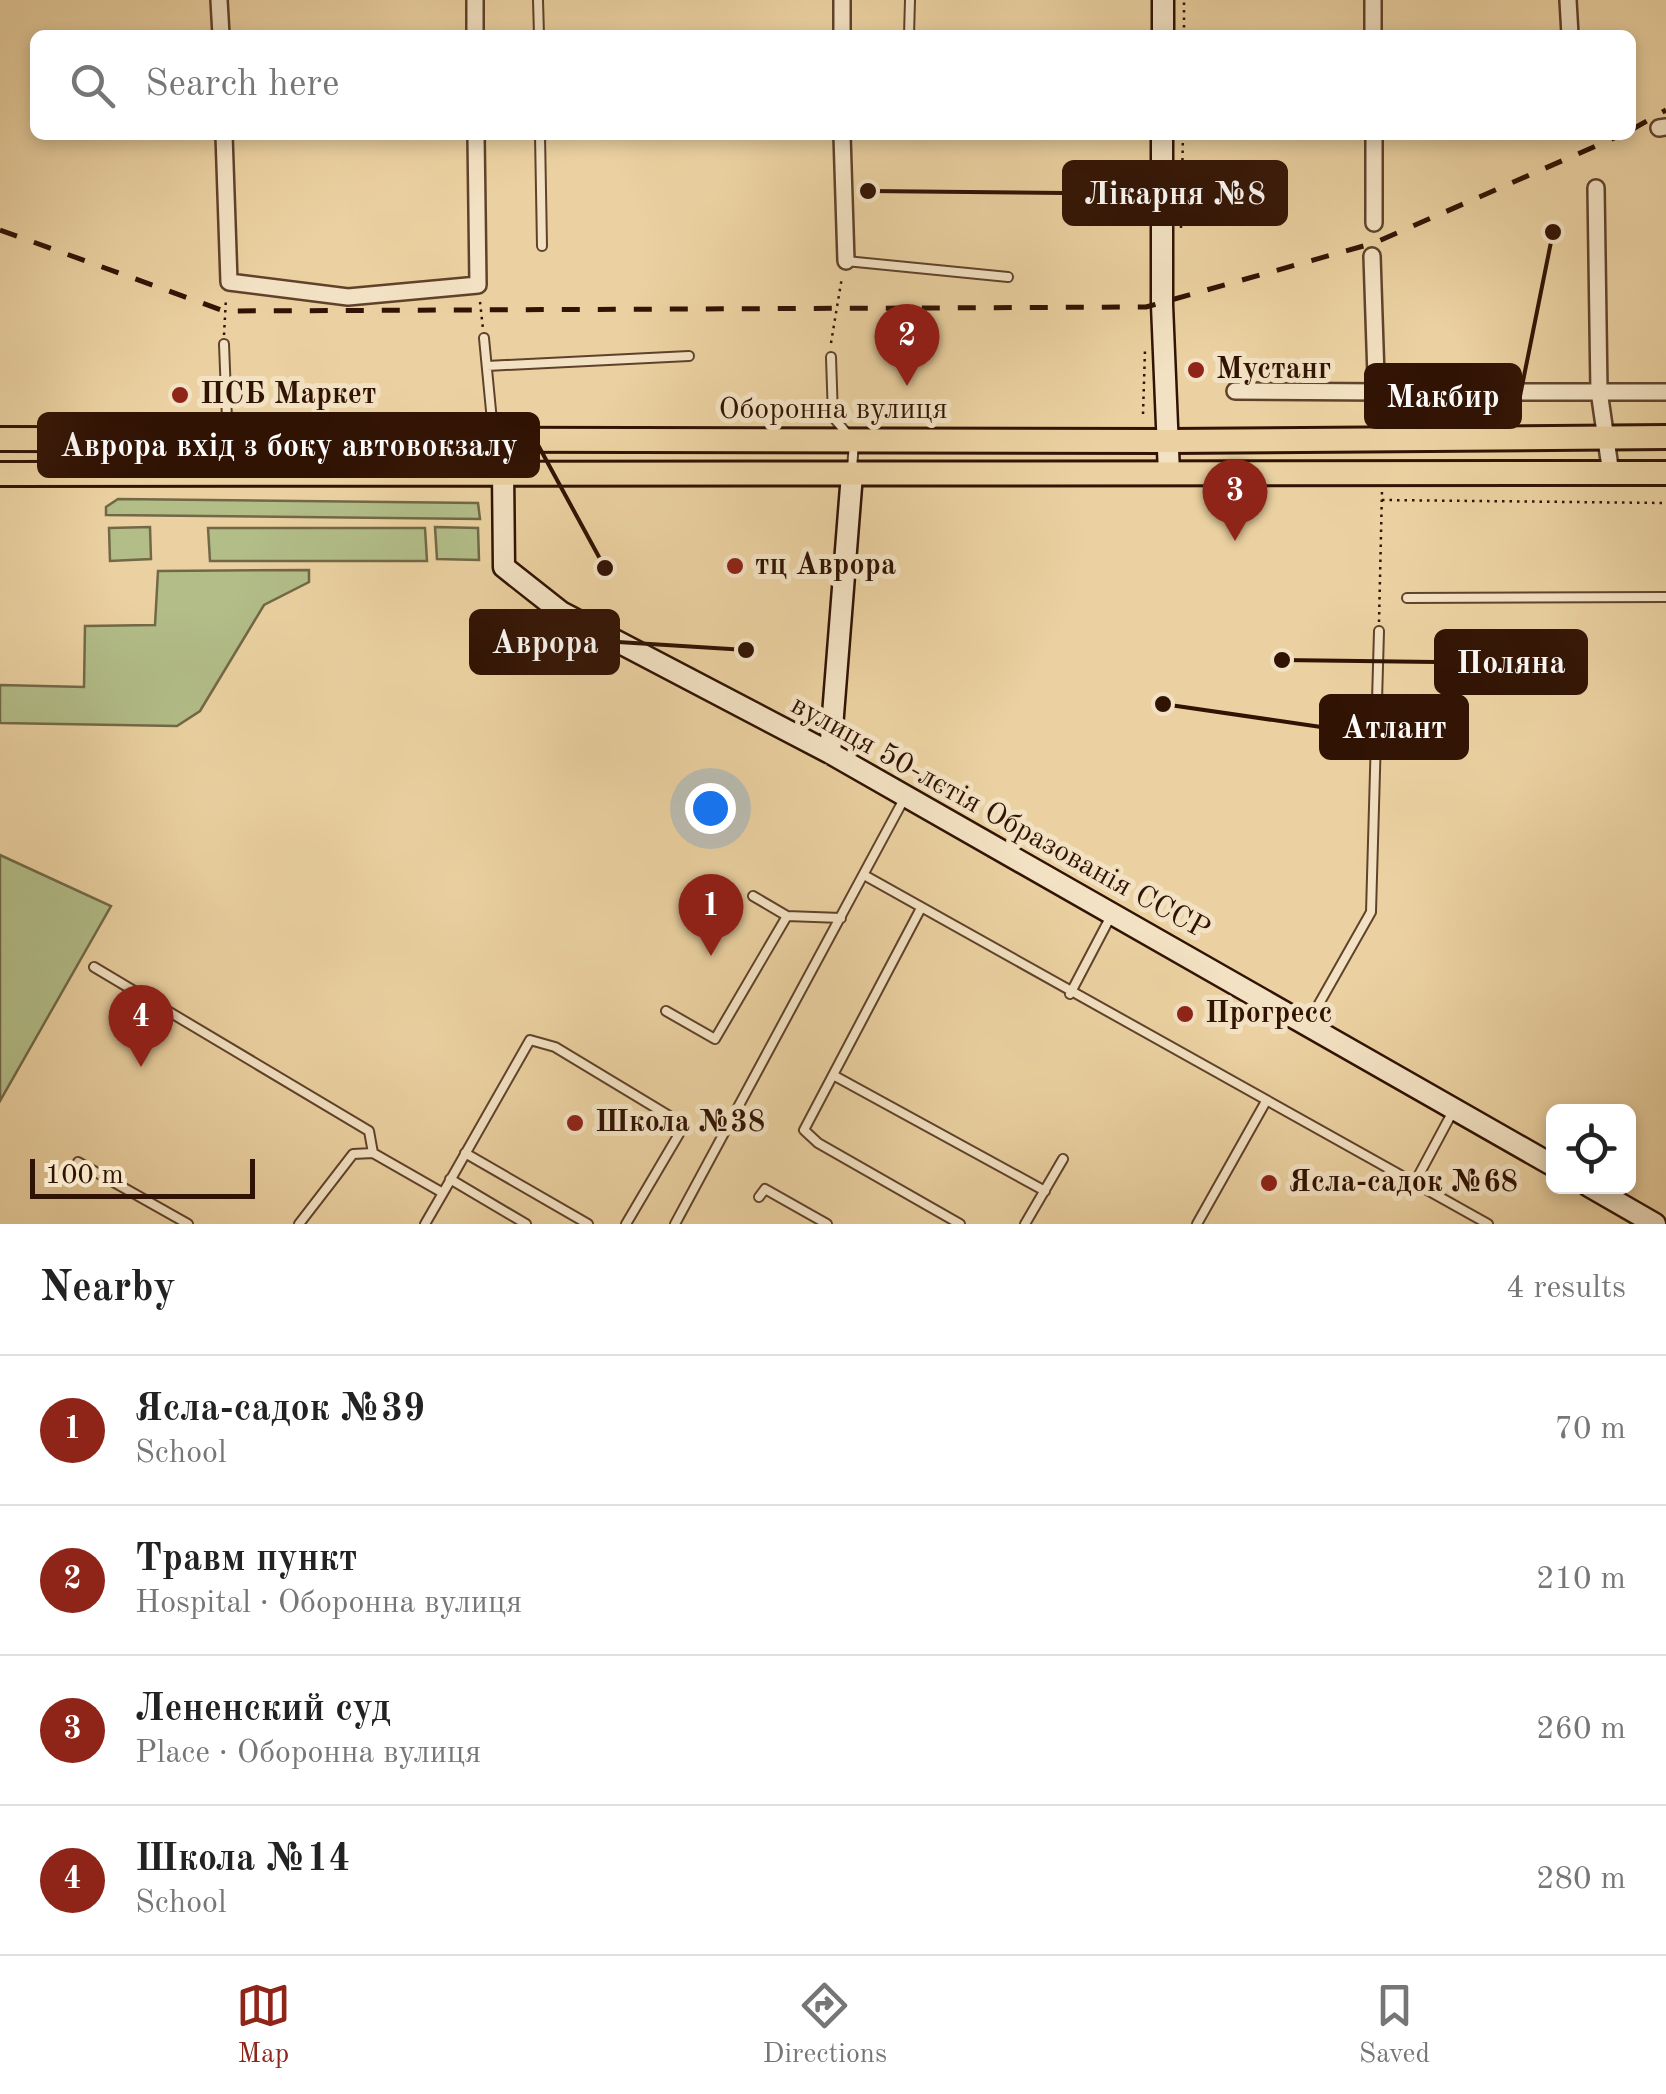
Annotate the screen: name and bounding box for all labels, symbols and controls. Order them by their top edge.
search box [30,30,1636,140]
icon: search [65,58,120,113]
text: Search here [145,66,340,104]
callout: Лікарня №8 [1064,162,1286,224]
text: Лікарня №8 [1084,180,1266,212]
pin: 2 [874,304,940,386]
place label: Мустанг [1216,355,1331,385]
marker: Мустанг [1185,359,1207,381]
callout: Макбир [1366,365,1520,427]
place label: ПСБ Маркет [200,380,377,410]
text: Макбир [1386,383,1500,415]
marker: ПСБ Маркет [169,384,191,406]
street label: Оборонна вулиця [718,395,948,425]
callout: Аврора вхід з боку автовокзалу [39,414,538,476]
text: Аврора вхід з боку автовокзалу [60,432,518,464]
pin: 3 [1202,458,1268,541]
place label: тц Аврора [755,551,896,581]
marker: тц Аврора [724,555,746,577]
callout: Аврора [471,611,618,673]
text: Аврора [491,629,599,661]
callout: Поляна [1436,631,1586,693]
text: Поляна [1456,649,1566,681]
street label: вулиця 50-лєтія Образованія СССР [786,690,1214,946]
callout: Атлант [1321,696,1467,758]
text: Атлант [1341,714,1447,746]
your location [685,783,736,834]
pin: 1 [678,874,744,956]
pin: 4 [108,984,174,1067]
place label: Прогресс [1205,999,1333,1029]
marker: Прогресс [1174,1003,1196,1025]
map controls [1546,1104,1636,1194]
button: locate [1546,1104,1636,1194]
place label: Школа №38 [595,1108,765,1138]
marker: Школа №38 [564,1112,586,1134]
scale bar [30,1154,255,1198]
text: 100 m [45,1162,124,1190]
place label: Ясла-садок №68 [1289,1168,1518,1198]
marker: Ясла-садок №68 [1258,1172,1280,1194]
text: Nearby [40,1268,176,1310]
text: 4 results [1506,1273,1626,1305]
text: Ясла-садок №39 [135,1391,425,1429]
text: 1 [63,1414,82,1446]
text: 70 m [1555,1414,1626,1446]
text: School [135,1438,227,1470]
text: Травм пункт [135,1541,358,1579]
text: 2 [63,1564,82,1596]
text: 210 m [1536,1564,1626,1596]
text: Hospital · Оборонна вулиця [135,1588,522,1620]
text: Лененский суд [135,1691,391,1729]
text: 3 [63,1714,82,1746]
text: 260 m [1536,1714,1626,1746]
text: Place · Оборонна вулиця [135,1738,481,1770]
text: Школа №14 [135,1841,351,1879]
text: 4 [63,1864,82,1896]
text: 280 m [1536,1864,1626,1896]
text: School [135,1888,227,1920]
tab: Map [236,1978,291,2073]
tab: Directions [763,1978,887,2073]
tab: Saved [1359,1978,1430,2073]

